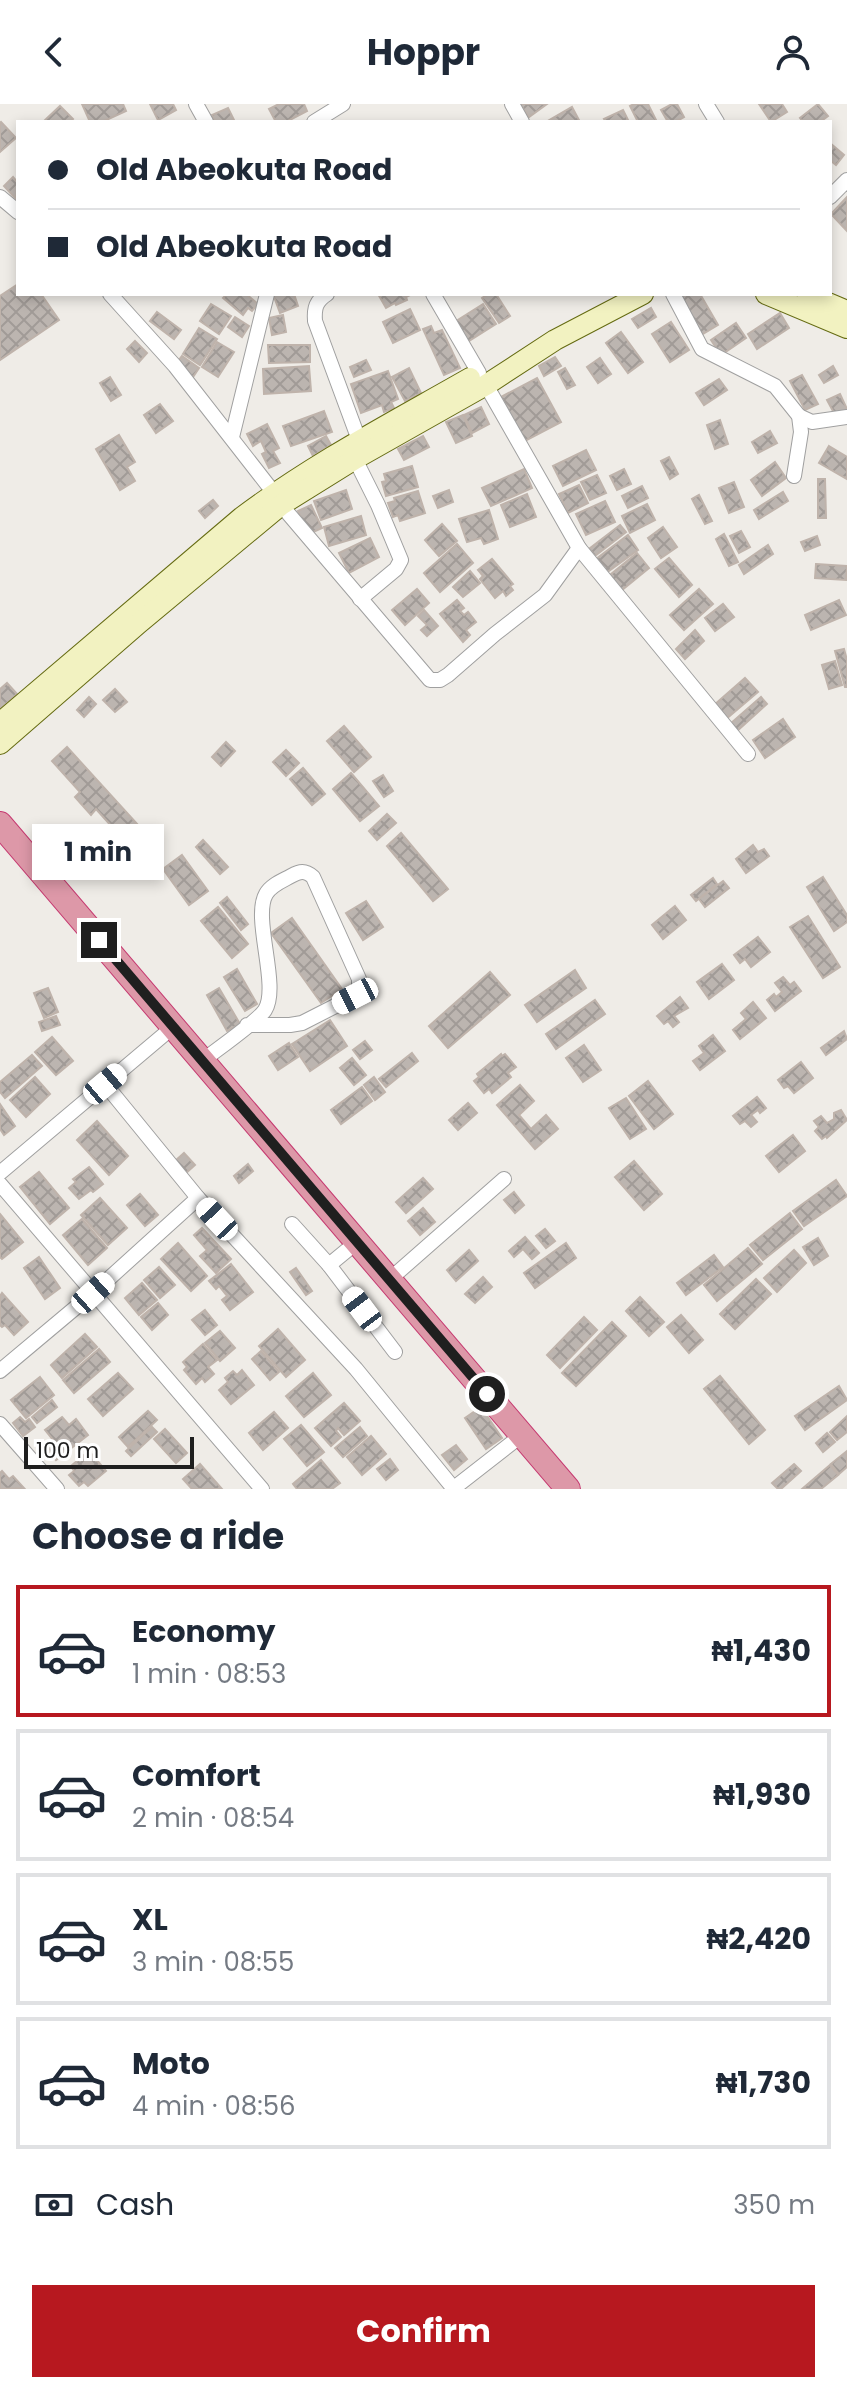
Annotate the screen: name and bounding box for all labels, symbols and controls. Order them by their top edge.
text: Hoppr [367,27,480,78]
icon: back [32,30,76,74]
icon: person [771,30,815,74]
text: Old Abeokuta Road [96,148,392,191]
text: Old Abeokuta Road [96,225,392,268]
callout: 1 min [33,824,165,880]
text: 1 min [64,834,132,870]
route end [81,922,117,958]
car [328,974,382,1018]
car [79,1059,131,1109]
car [192,1193,242,1245]
car [67,1268,119,1318]
car [338,1283,386,1335]
route start [469,1376,505,1412]
scale bar [24,1433,194,1469]
text: 100 m [36,1435,99,1466]
text: Choose a ride [32,1511,284,1562]
text: Economy [132,1610,276,1653]
icon: car [36,1615,108,1687]
text: ₦1,430 [711,1629,811,1672]
text: 1 min · 08:53 [132,1656,286,1692]
text: Comfort [132,1754,261,1797]
icon: car [36,1759,108,1831]
text: ₦1,930 [713,1773,811,1816]
text: 2 min · 08:54 [132,1800,294,1836]
text: XL [132,1898,168,1941]
icon: car [36,1903,108,1975]
text: ₦2,420 [707,1917,811,1960]
text: 3 min · 08:55 [132,1944,294,1980]
text: Moto [132,2042,210,2085]
icon: car [36,2047,108,2119]
text: ₦1,730 [716,2061,811,2104]
text: 4 min · 08:56 [132,2088,296,2124]
icon: cash [32,2183,76,2227]
text: Cash [96,2183,174,2226]
text: 350 m [733,2187,815,2223]
button: Confirm [32,2285,815,2377]

